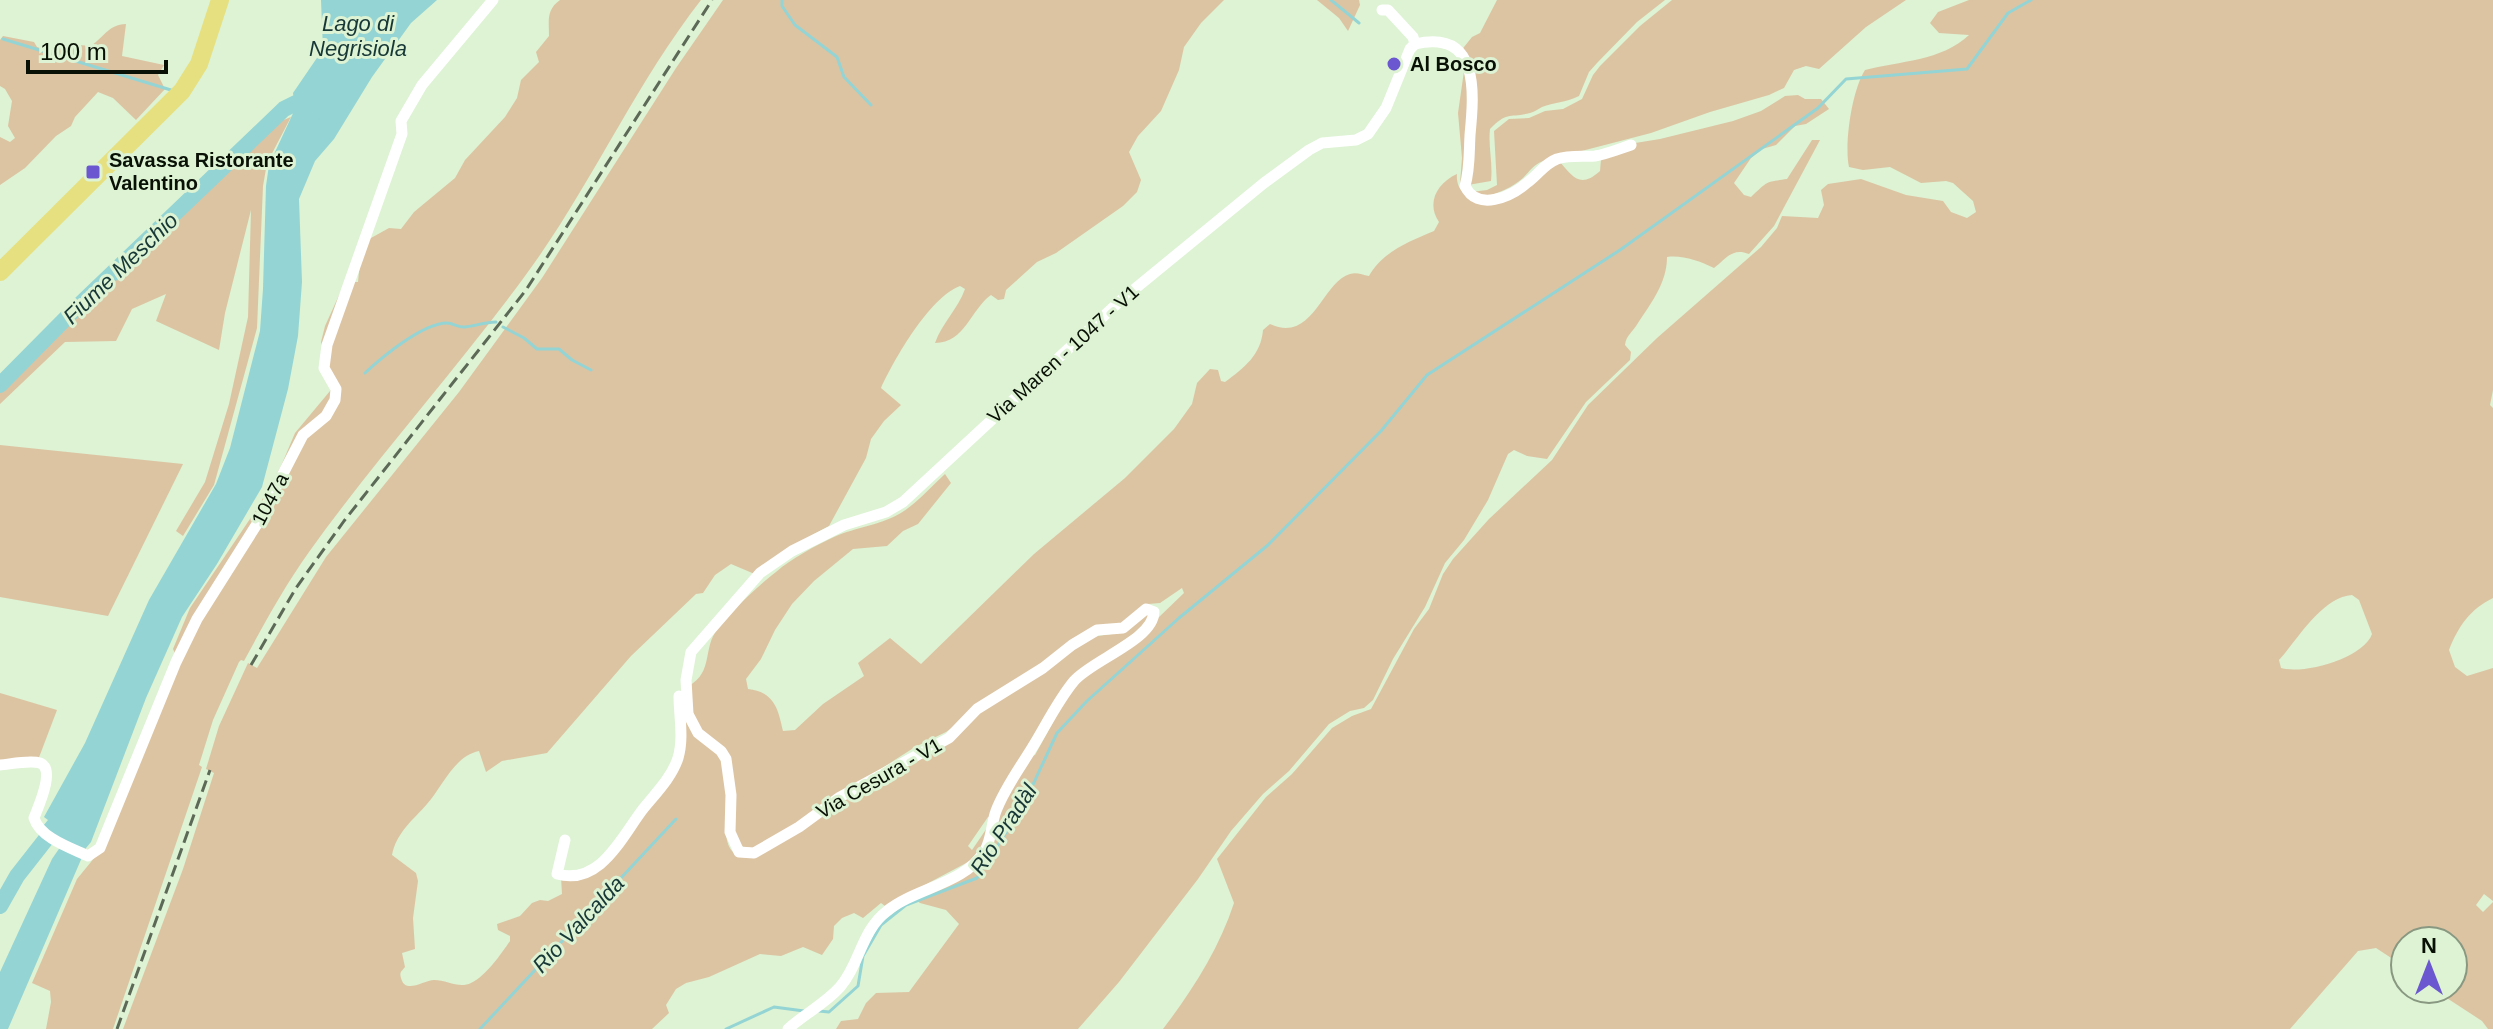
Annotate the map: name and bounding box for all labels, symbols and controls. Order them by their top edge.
water label: Lago di Negrisiola [309,11,407,61]
scale bar [28,24,166,74]
text: 100 m [40,38,107,65]
place label: Al Bosco [1410,53,1497,75]
marker: Al Bosco [1385,55,1403,73]
place label: Savassa Ristorante Valentino [109,149,294,194]
marker: Savassa Ristorante Valentino [84,163,102,181]
water label: Fiume Meschio [58,208,183,329]
street label: Via Maren - 1047 - V1 [983,280,1143,428]
street label: 1047a [247,469,293,529]
street label: Via Cesura - V1 [813,733,945,823]
water label: Rio Pradàl [965,778,1042,879]
water label: Rio Valcalda [527,871,629,978]
north arrow [2389,925,2469,1005]
text: N [2421,933,2437,958]

